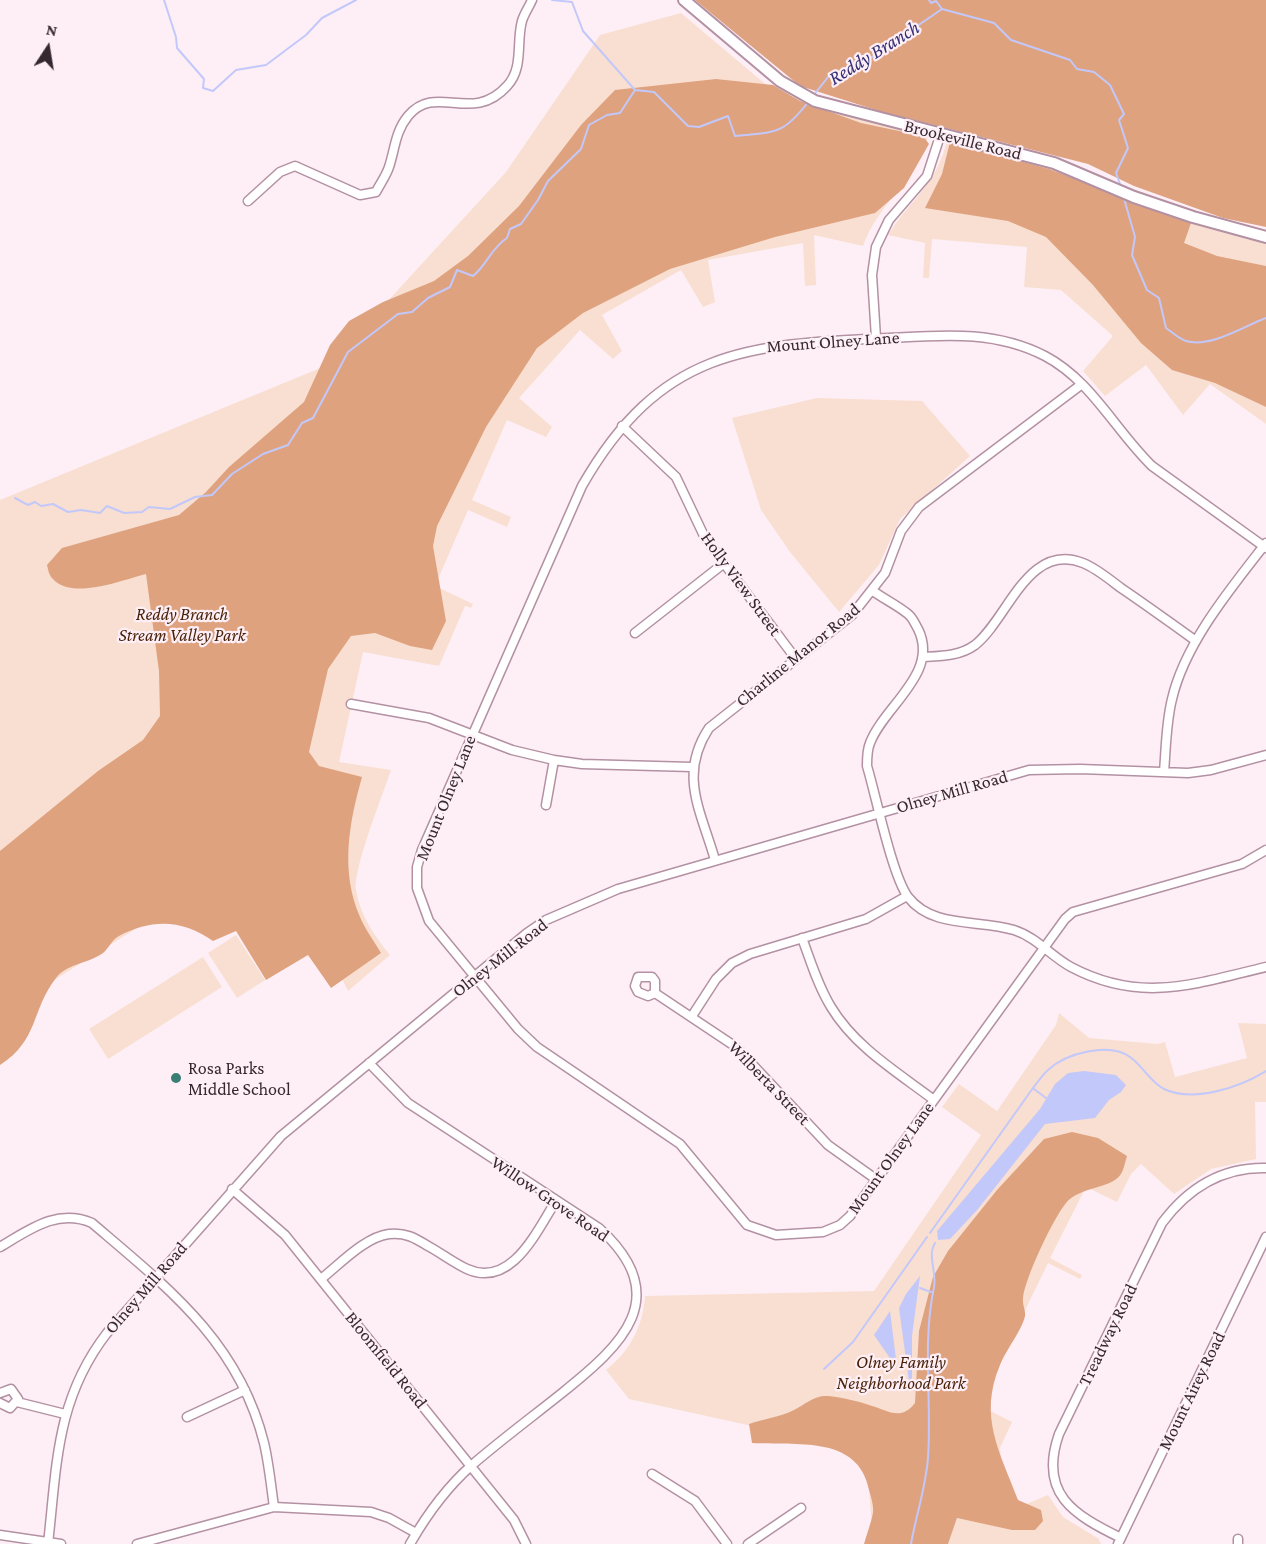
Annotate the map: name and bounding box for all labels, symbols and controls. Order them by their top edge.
water label: Reddy Branch [824,16,924,90]
north arrow [18,18,78,78]
text: N [45,20,59,39]
street label: Brookeville Road [902,115,1024,165]
street label: Mount Olney Lane [766,327,900,357]
street label: Holly View Street [696,528,786,640]
street label: Charline Manor Road [732,598,864,712]
park label: Reddy Branch Stream Valley Park [118,603,246,646]
street label: Mount Olney Lane [411,732,481,864]
street label: Olney Mill Road [894,766,1010,818]
street label: Olney Mill Road [448,914,552,1002]
street label: Wilberta Street [723,1036,815,1130]
place label: Rosa Parks Middle School [188,1057,291,1100]
marker: Rosa Parks Middle School [169,1071,183,1085]
street label: Mount Olney Lane [843,1098,939,1218]
street label: Willow Grove Road [487,1151,613,1247]
street label: Olney Mill Road [100,1238,192,1338]
street label: Treadway Road [1074,1280,1142,1390]
street label: Bloomfield Road [340,1307,432,1413]
street label: Mount Airey Road [1154,1328,1230,1454]
park label: Olney Family Neighborhood Park [836,1351,966,1394]

